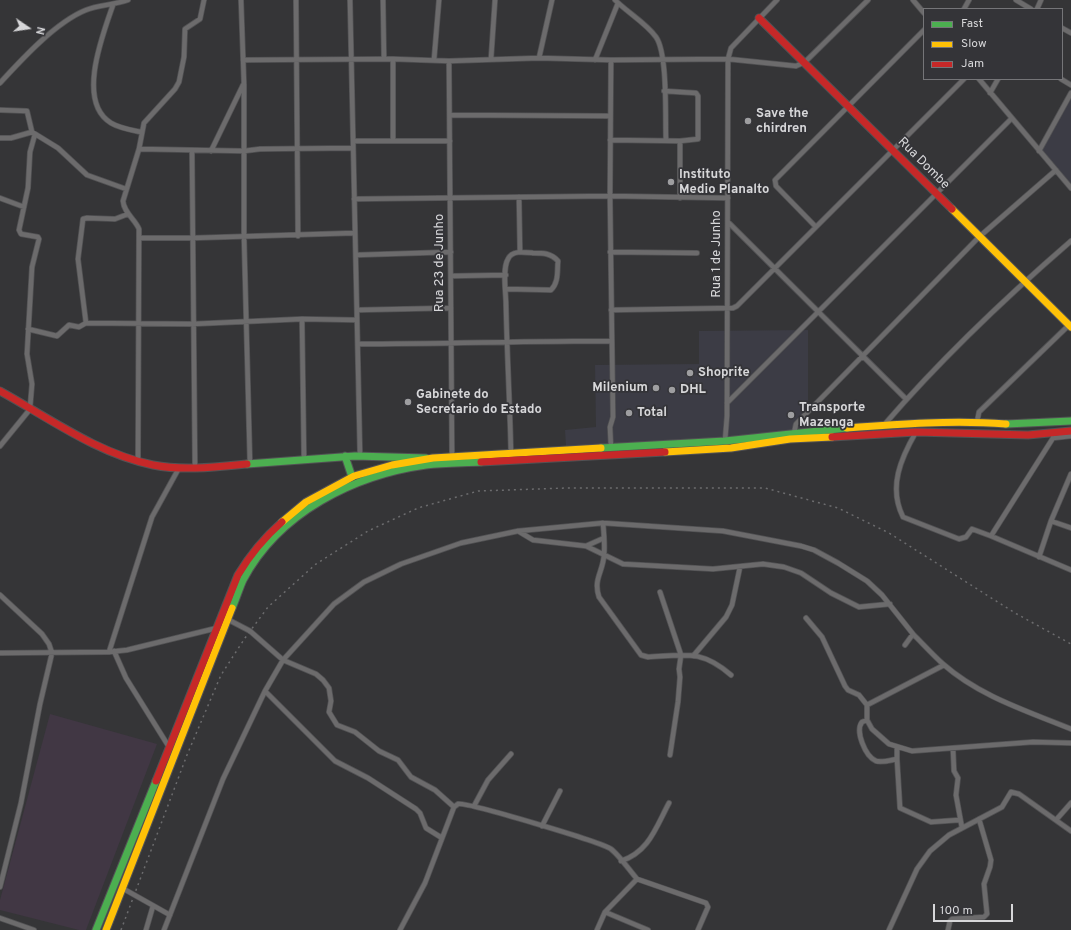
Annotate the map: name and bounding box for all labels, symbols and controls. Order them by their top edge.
north arrow [8,8,48,48]
legend [923,8,1063,80]
text: Fast [961,16,983,32]
text: N [32,25,47,36]
text: Slow [961,36,987,52]
text: Jam [961,56,984,72]
place label: Save the chirdren [756,106,809,137]
marker: Save the chirdren [743,116,753,126]
street label: Rua Dombe [894,135,952,193]
place label: Instituto Medio Planalto [679,167,769,198]
marker: Instituto Medio Planalto [666,177,676,187]
street label: Rua 1 de Junho [709,210,725,298]
street label: Rua 23 de Junho [432,214,448,312]
place label: Shoprite [698,365,750,381]
marker: Shoprite [685,368,695,378]
place label: Milenium [592,380,648,396]
place label: DHL [680,382,706,398]
marker: Milenium [651,383,661,393]
marker: DHL [667,385,677,395]
place label: Gabinete do Secretario do Estado [416,387,542,418]
marker: Gabinete do Secretario do Estado [403,397,413,407]
place label: Transporte Mazenga [799,400,865,431]
place label: Total [637,405,667,421]
marker: Total [624,408,634,418]
marker: Transporte Mazenga [786,410,796,420]
scale bar [935,896,1015,922]
text: 100 m [940,903,973,919]

